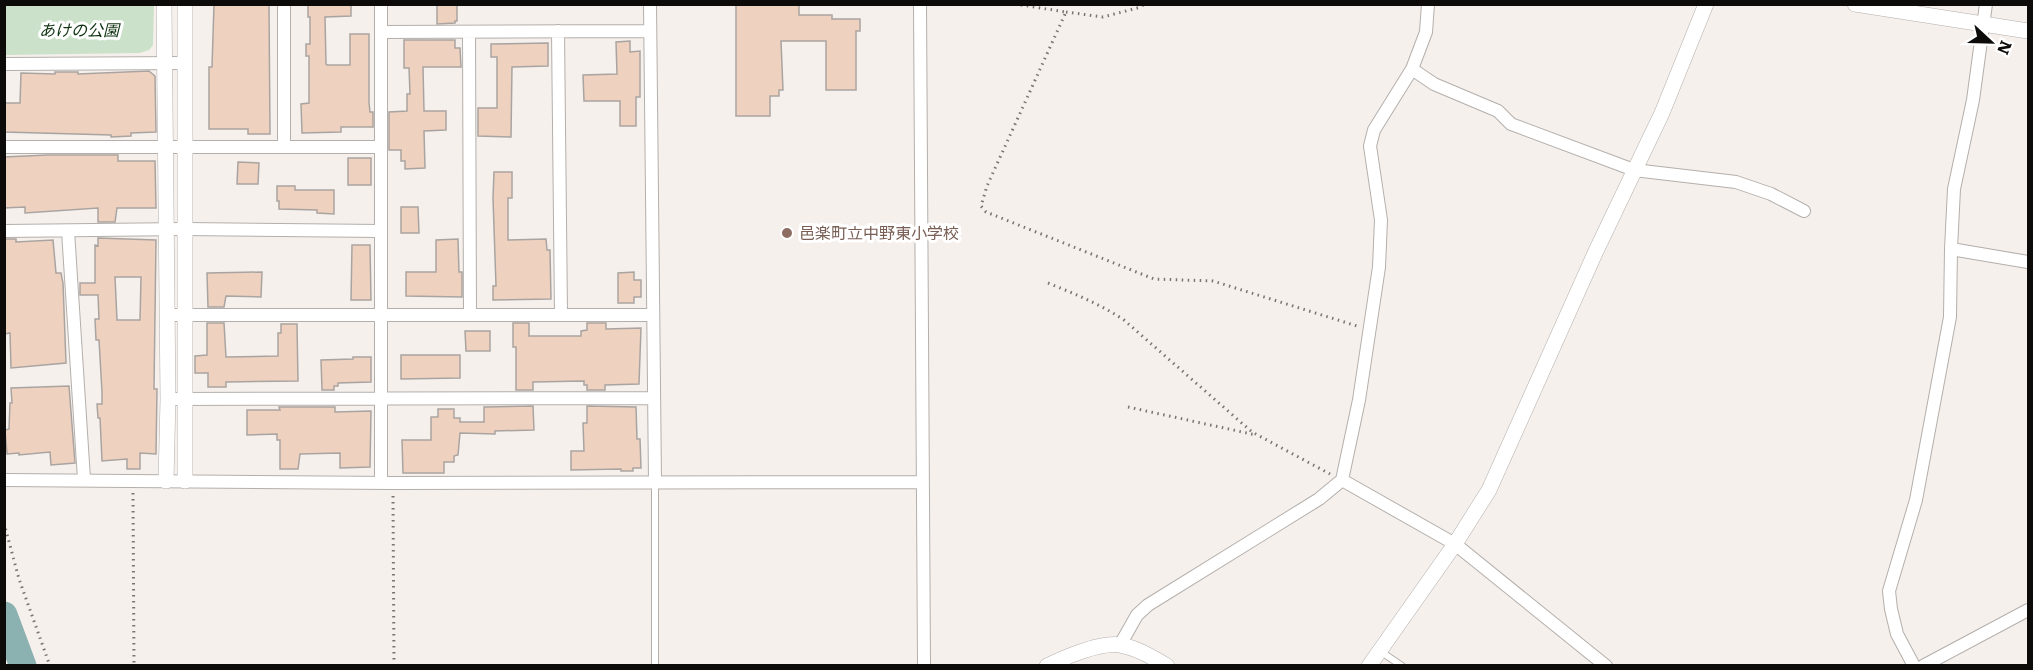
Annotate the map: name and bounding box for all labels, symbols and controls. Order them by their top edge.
north arrow [1961,12,2021,72]
park label: あけの公園 [39,17,121,41]
text: N [1992,37,2019,59]
place label: 邑楽町立中野東小学校 [799,220,959,244]
marker: 邑楽町立中野東小学校 [780,226,794,240]

